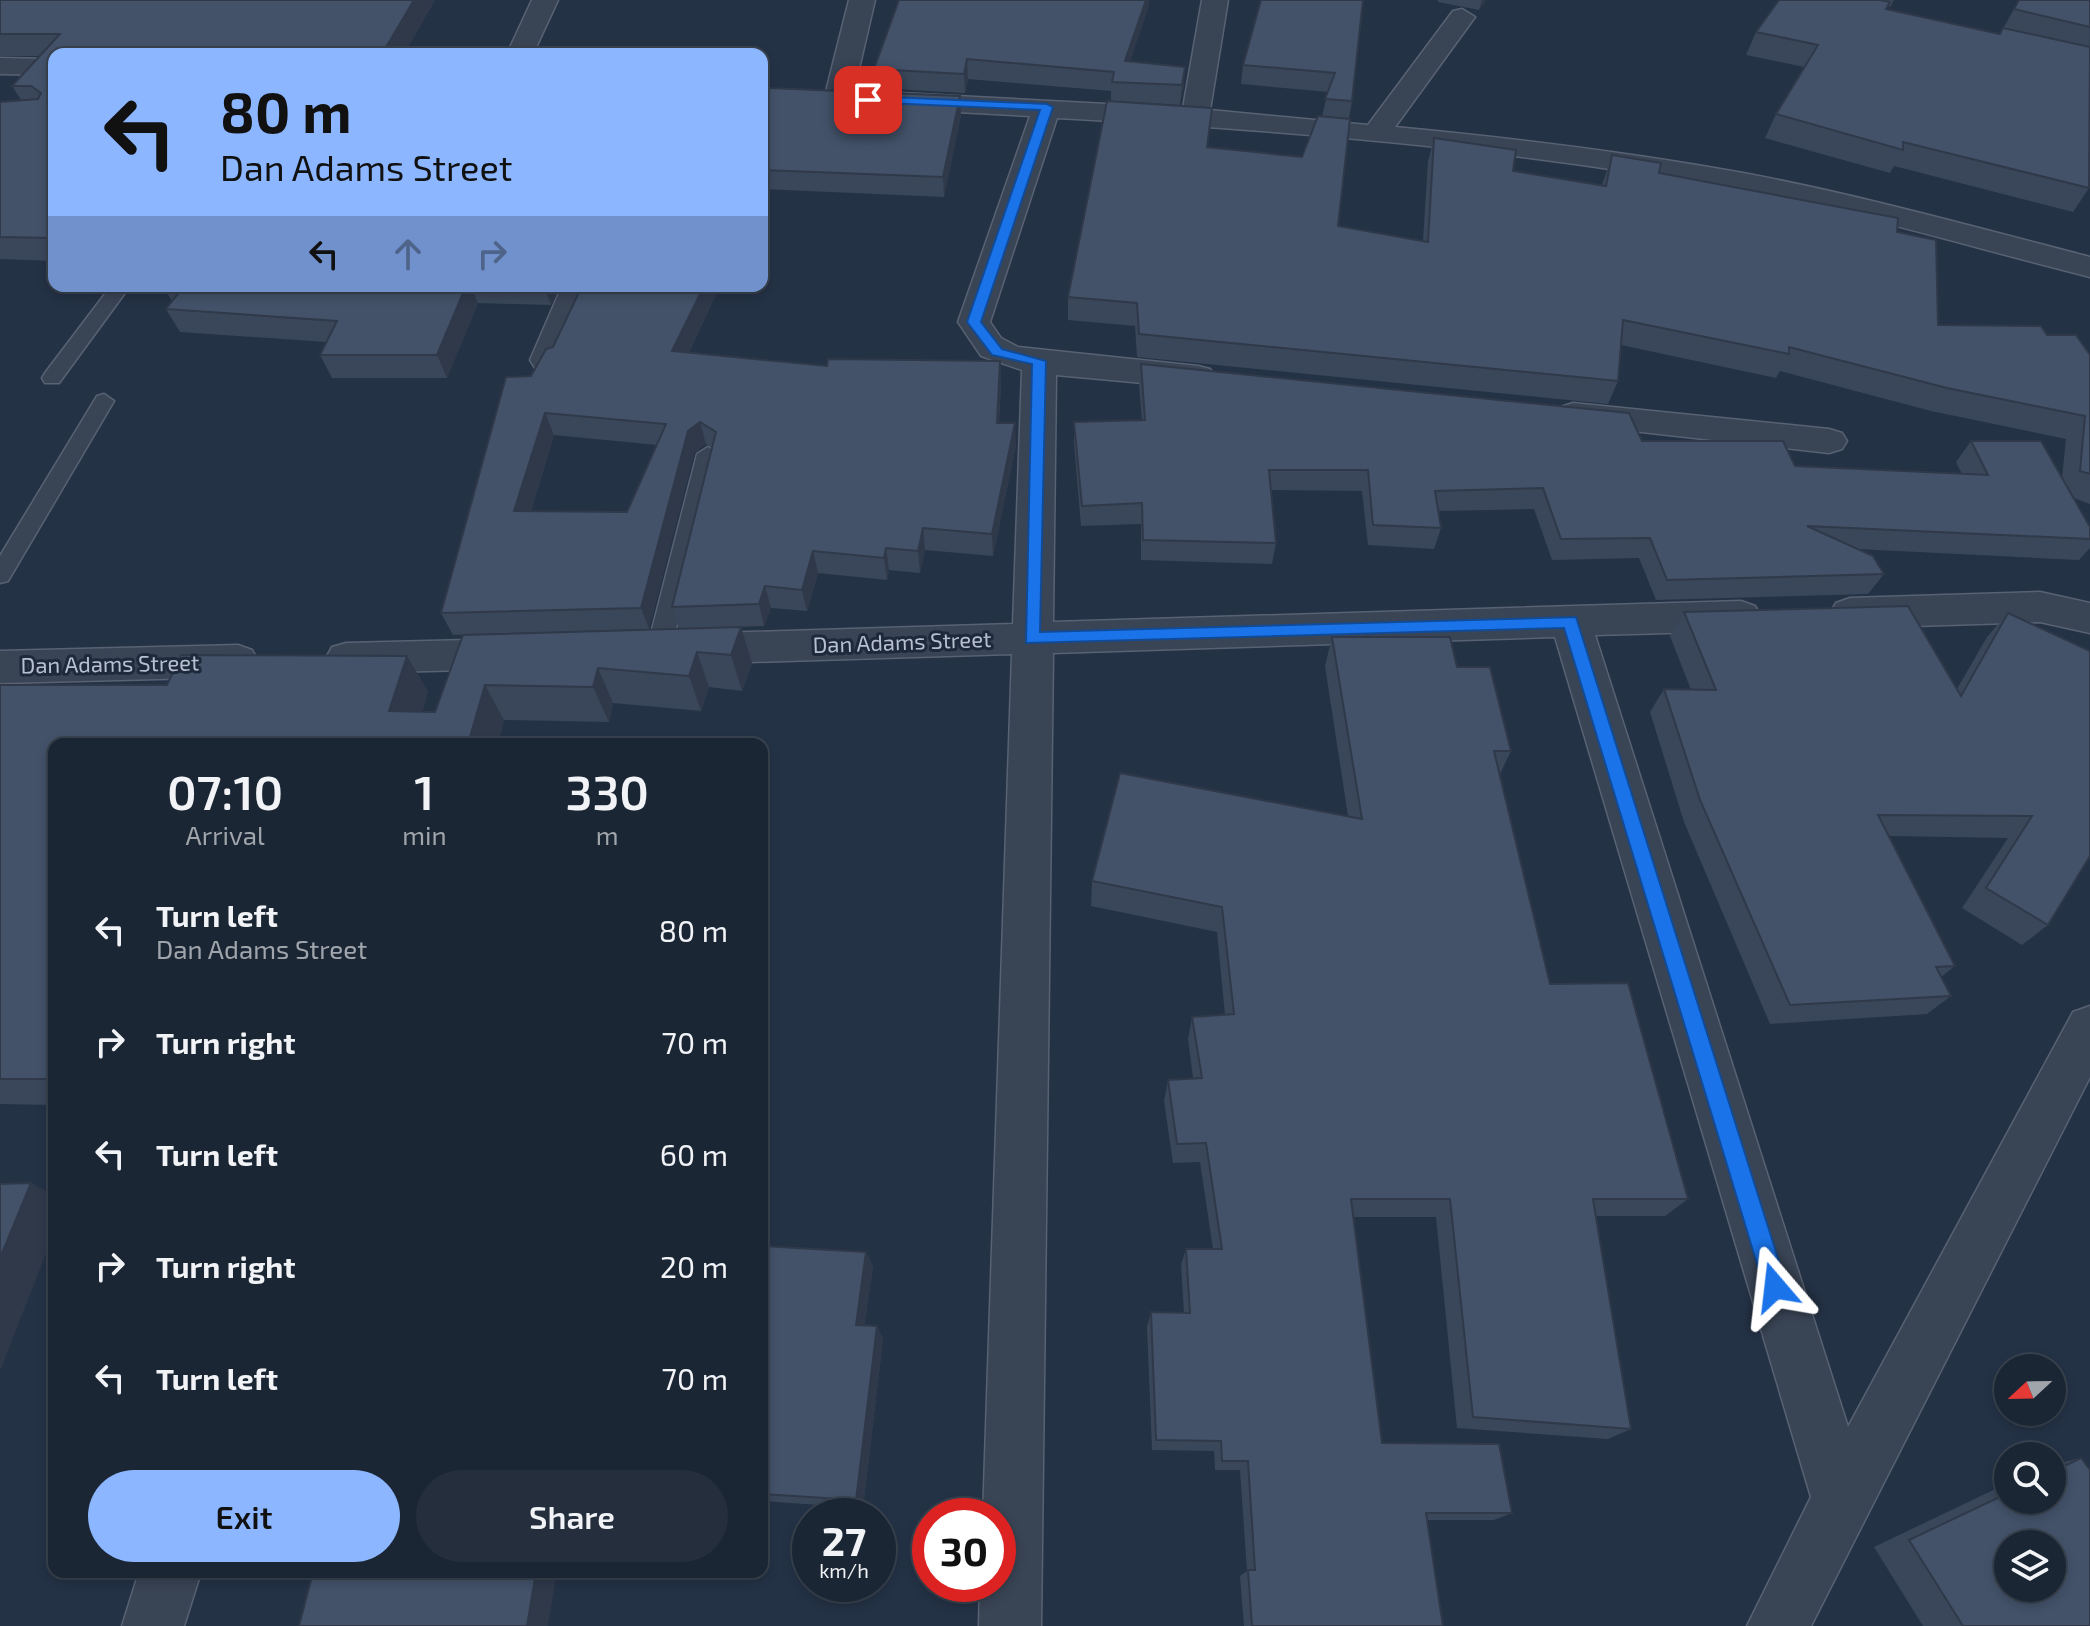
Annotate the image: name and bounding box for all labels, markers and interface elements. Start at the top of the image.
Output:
pin [834,66,902,134]
text: 80 m [220,77,352,144]
icon: arrive [846,78,890,122]
icon: left [88,80,192,184]
text: Dan Adams Street [220,145,512,188]
icon: left [302,232,346,276]
icon: ahead [386,232,430,276]
icon: right [470,232,514,276]
street label: Dan Adams Street [812,625,992,657]
street label: Dan Adams Street [20,648,200,678]
text: 07:10 [167,762,283,820]
text: 1 [414,762,434,820]
text: 330 [565,762,649,820]
text: Arrival [186,819,265,850]
text: min [402,819,447,850]
text: m [596,819,619,850]
text: Turn left [156,897,278,933]
icon: left [88,908,132,952]
text: 80 m [659,912,728,948]
text: Dan Adams Street [156,933,367,964]
icon: right [88,1020,132,1064]
text: Turn right [156,1024,296,1060]
text: 70 m [662,1024,728,1060]
icon: left [88,1132,132,1176]
text: Turn left [156,1136,278,1172]
text: 60 m [660,1136,728,1172]
icon: right [88,1244,132,1288]
position arrow [1733,1245,1817,1329]
text: Turn right [156,1248,296,1284]
text: 20 m [660,1248,728,1284]
north arrow [1994,1354,2066,1426]
map controls [1994,1354,2066,1602]
icon: left [88,1356,132,1400]
text: Turn left [156,1360,278,1396]
text: 70 m [662,1360,728,1396]
button: search [1994,1442,2066,1514]
button: Exit [88,1470,400,1562]
button: Share [416,1470,728,1562]
speed limit sign: 30 [912,1498,1016,1602]
text: 27 [822,1516,866,1564]
button: layers [1994,1530,2066,1602]
text: km/h [819,1558,869,1582]

